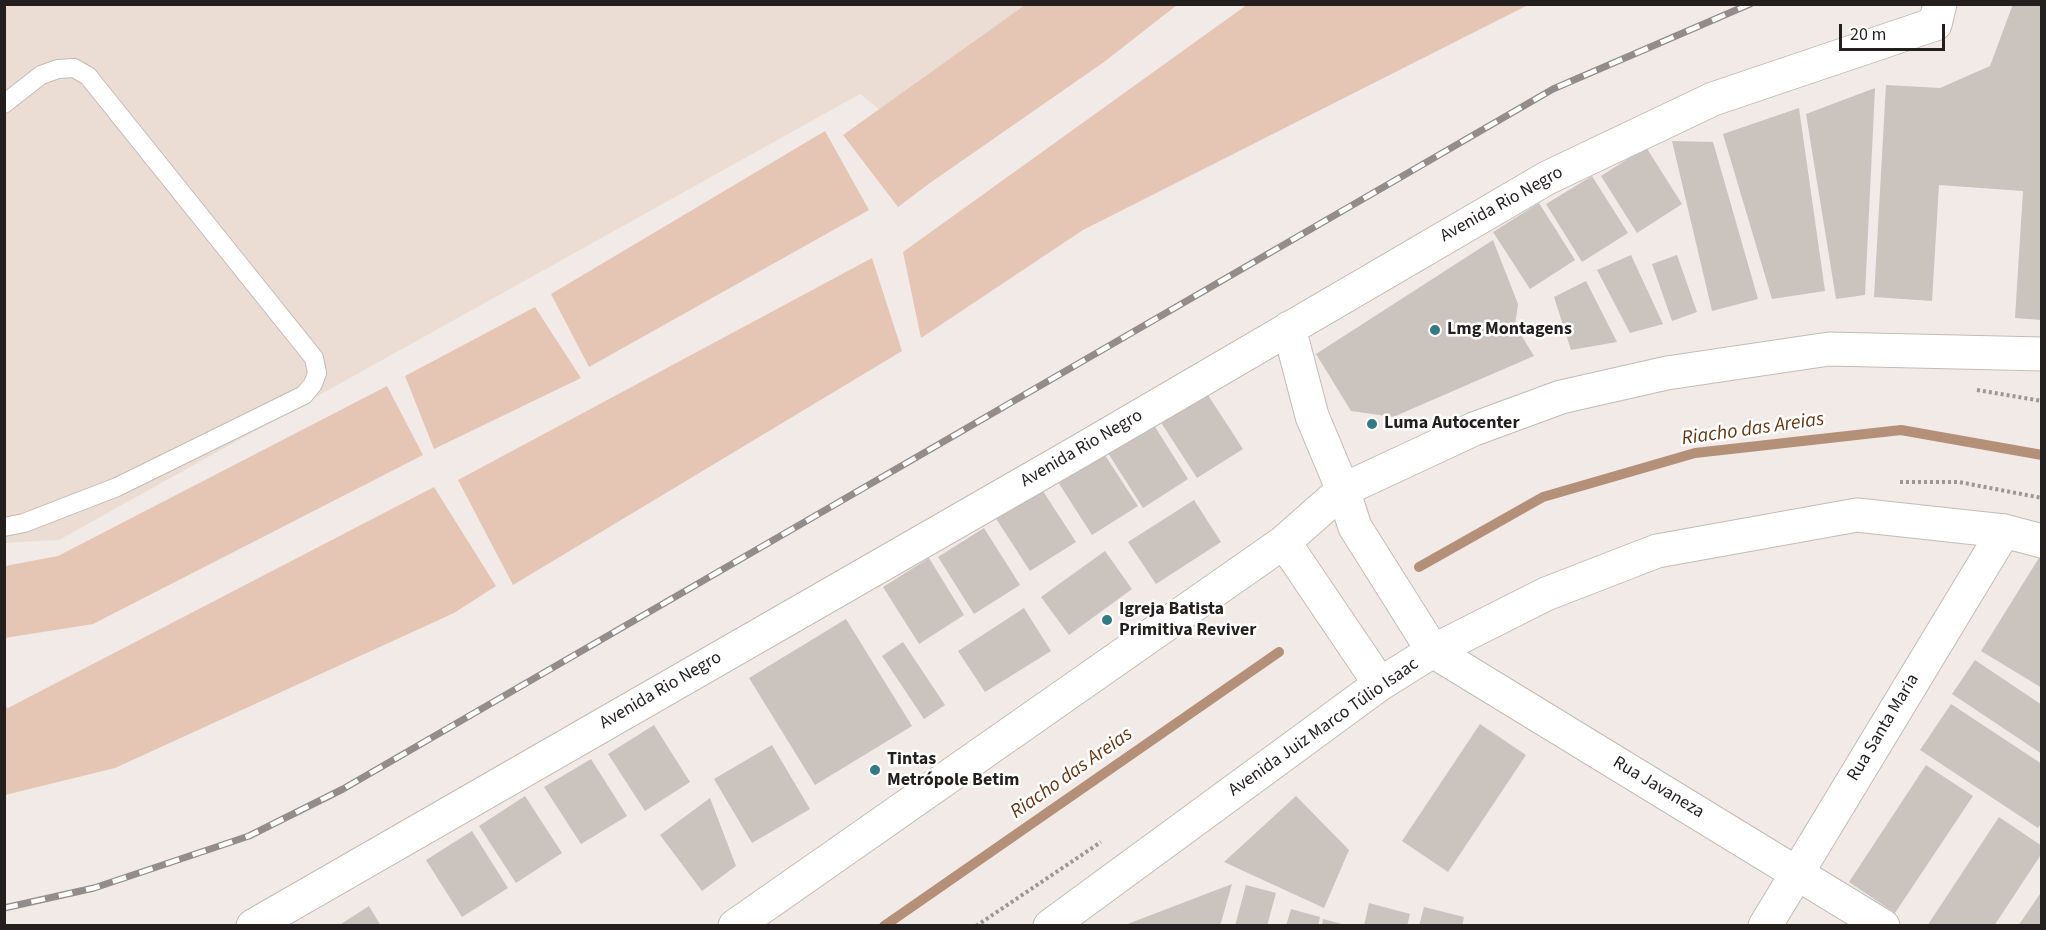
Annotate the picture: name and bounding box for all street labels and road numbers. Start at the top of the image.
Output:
street label: Avenida Rio Negro [1437,162,1567,248]
street label: Avenida Rio Negro [1017,405,1147,493]
street label: Avenida Rio Negro [596,647,726,735]
street label: Avenida Juiz Marco Túlio Isaac [1225,654,1423,802]
street label: Rua Santa Maria [1843,670,1925,786]
street label: Rua Javaneza [1608,752,1708,824]

